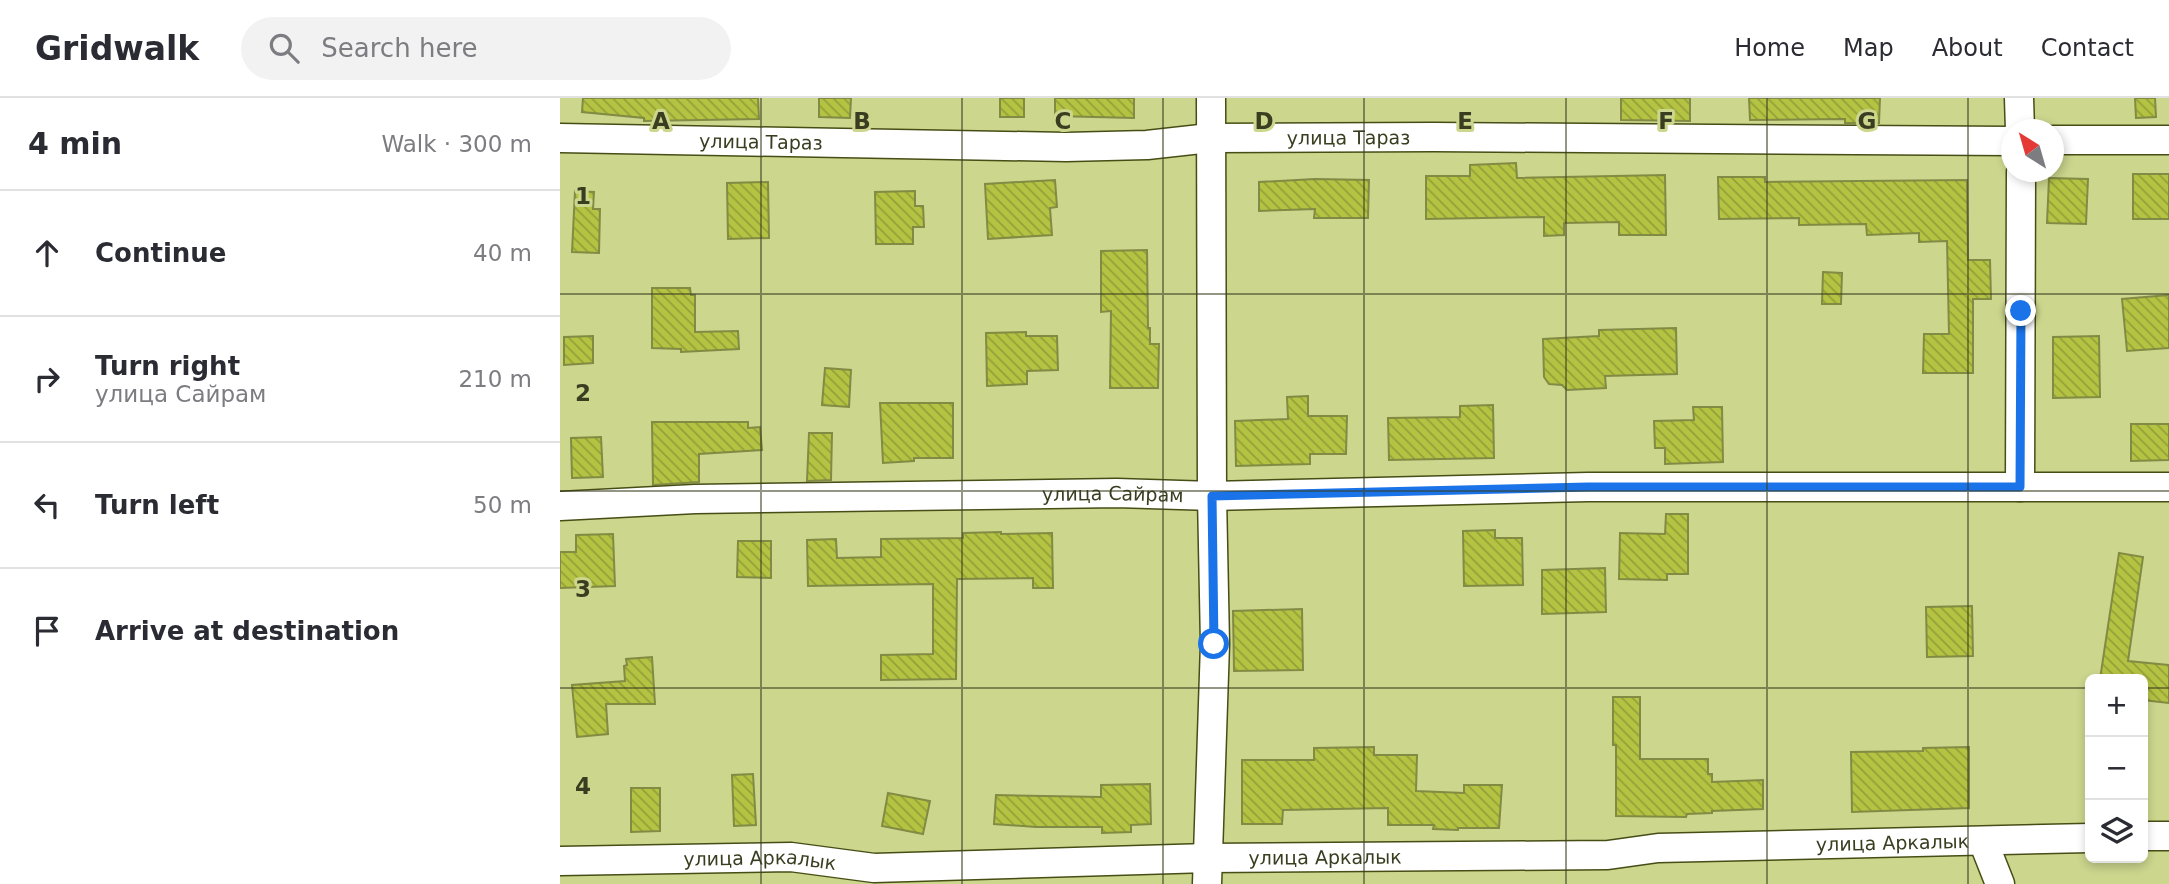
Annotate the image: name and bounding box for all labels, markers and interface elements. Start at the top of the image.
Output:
search box [241,17,731,80]
text: Gridwalk [35,29,199,68]
icon: search [265,29,303,67]
text: Search here [321,33,478,63]
text: Home [1734,34,1805,62]
text: Map [1843,34,1894,62]
text: About [1932,34,2003,62]
text: Contact [2041,34,2134,62]
text: A [652,108,670,134]
text: B [853,108,871,134]
text: C [1055,108,1071,134]
text: D [1254,108,1274,134]
text: E [1457,108,1473,134]
text: F [1658,108,1674,134]
text: G [1858,108,1876,134]
north arrow [2001,119,2064,182]
text: 4 min [28,126,122,161]
street label: улица Тараз [1287,126,1410,149]
street label: улица Тараз [699,129,823,154]
text: Walk · 300 m [381,131,532,157]
text: 1 [575,183,591,209]
icon: ahead [28,234,66,272]
text: Continue [95,238,226,268]
text: 40 m [473,240,532,266]
route end [2005,295,2036,326]
text: Turn right [95,351,240,381]
icon: right [28,360,66,398]
text: 210 m [458,366,532,392]
text: 2 [575,380,591,406]
text: улица Сайрам [95,381,266,407]
street label: улица Сайрам [1042,482,1184,506]
icon: left [28,486,66,524]
text: Turn left [95,490,219,520]
text: 50 m [473,492,532,518]
text: 3 [575,576,591,602]
icon: arrive [28,612,66,650]
text: Arrive at destination [95,616,399,646]
route start [1198,628,1229,659]
map controls [2085,674,2148,863]
button: + [2085,674,2148,737]
button: − [2085,737,2148,800]
text: 4 [575,773,591,799]
button: layers [2085,800,2148,863]
street label: улица Аркалык [1816,830,1969,855]
street label: улица Аркалык [683,845,838,874]
street label: улица Аркалык [1248,846,1402,869]

